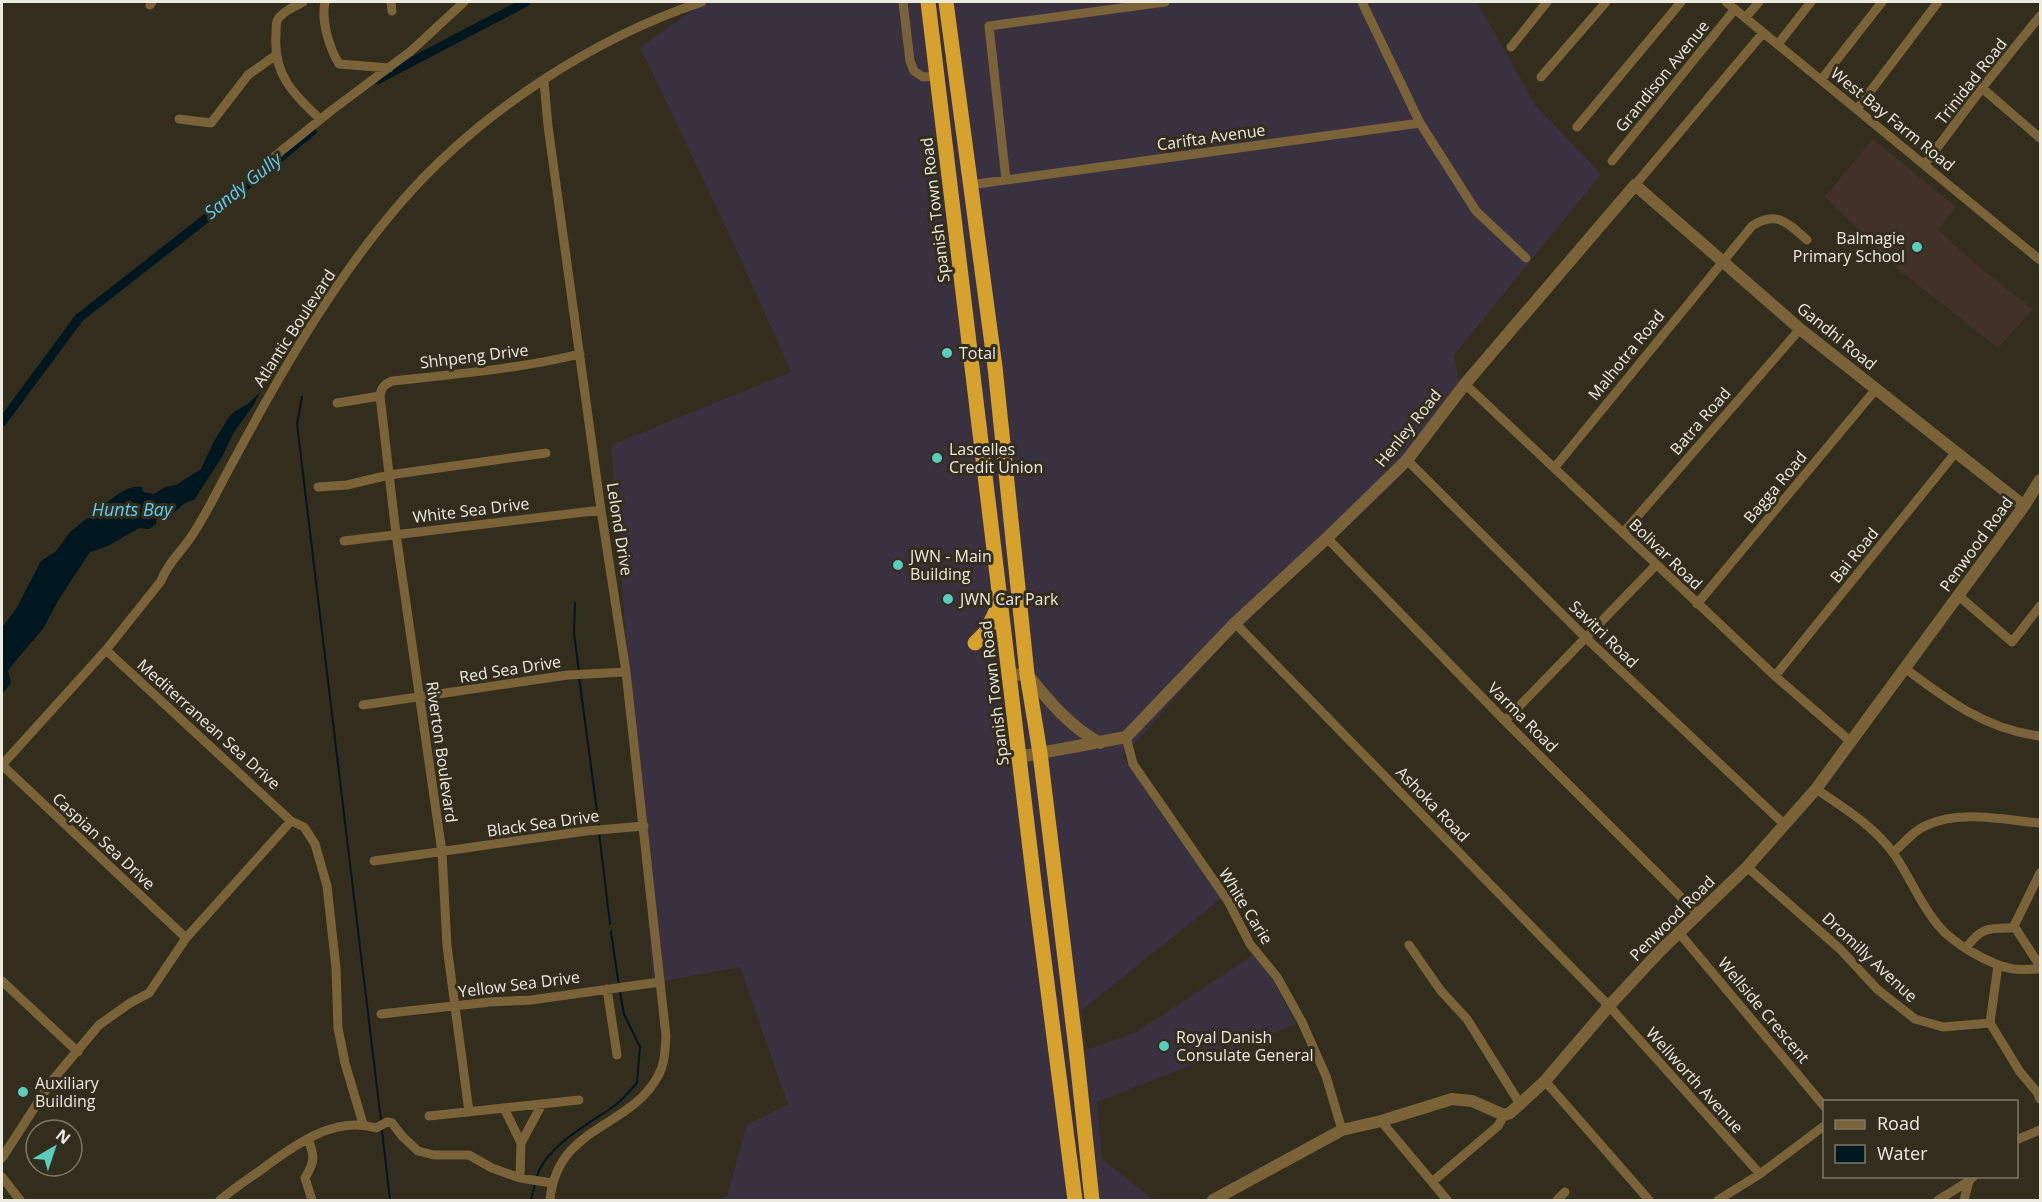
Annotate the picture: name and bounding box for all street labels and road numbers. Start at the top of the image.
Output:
street label: Grandison Avenue [1610,16,1714,136]
street label: Trinidad Road [1930,33,2012,129]
street label: West Bay Farm Road [1826,62,1960,176]
street label: Carifta Avenue [1155,118,1267,156]
street label: Spanish Town Road [915,136,955,284]
street label: Atlantic Boulevard [248,265,340,391]
street label: Gandhi Road [1793,297,1881,375]
street label: Malhotra Road [1583,305,1669,405]
street label: Shhpeng Drive [419,338,529,374]
street label: Batra Road [1665,383,1735,459]
street label: Henley Road [1370,385,1446,471]
street label: Bagga Road [1738,446,1812,528]
street label: Lelond Drive [602,481,638,577]
street label: White Sea Drive [411,492,531,528]
street label: Penwood Road [1934,492,2018,596]
street label: Bolivar Road [1625,514,1707,594]
street label: Bai Road [1825,523,1883,587]
street label: Savitri Road [1565,595,1643,673]
street label: Spanish Town Road [974,619,1014,767]
street label: Red Sea Drive [458,650,562,688]
street label: Mediterranean Sea Drive [133,654,285,794]
street label: Varma Road [1483,677,1563,757]
street label: Riverton Boulevard [421,680,463,824]
street label: Ashoka Road [1391,762,1475,846]
street label: Caspian Sea Drive [48,788,160,894]
street label: Black Sea Drive [485,804,601,842]
street label: White Carie [1214,864,1278,948]
street label: Penwood Road [1625,871,1719,965]
street label: Dromilly Avenue [1818,907,1922,1007]
street label: Wellside Crescent [1713,952,1815,1068]
street label: Yellow Sea Drive [457,966,581,1002]
street label: Wellworth Avenue [1641,1022,1749,1138]

